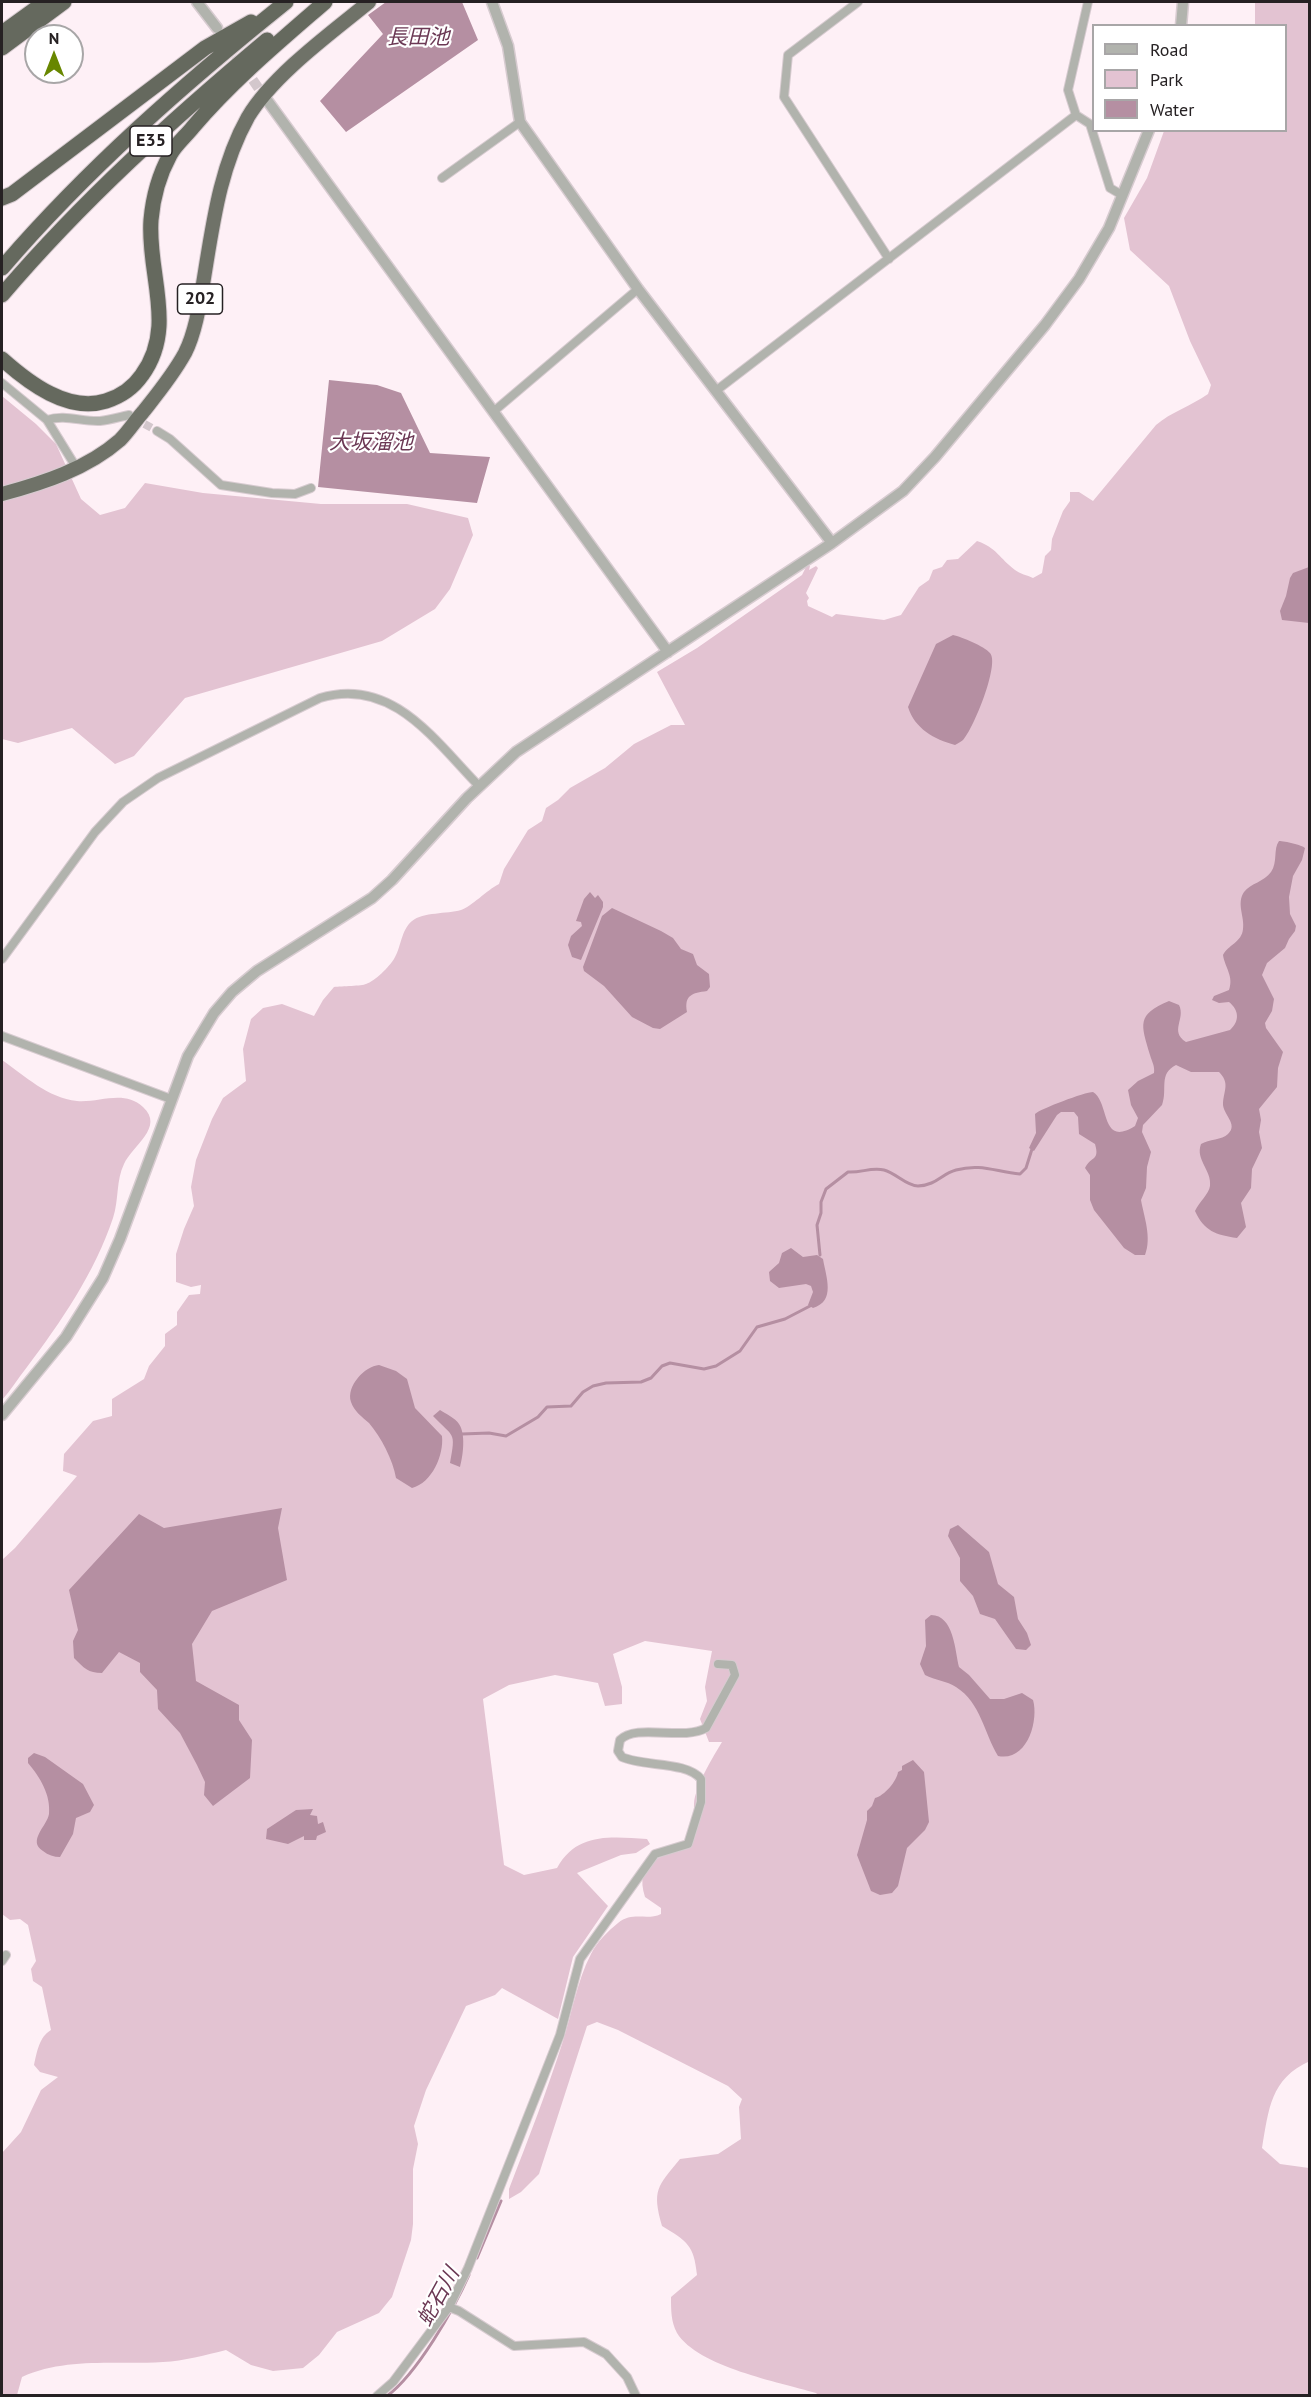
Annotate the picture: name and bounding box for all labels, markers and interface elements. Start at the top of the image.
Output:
north arrow [24,24,84,84]
legend [1092,24,1287,132]
water label: 長田池 [387,25,449,51]
text: N [49,28,59,48]
text: Road [1150,38,1188,61]
text: Park [1150,68,1183,91]
text: Water [1150,98,1194,121]
road number: E35 [130,126,172,156]
road number: 202 [178,284,222,314]
water label: 大坂溜池 [329,430,413,456]
water label: 蛇石川 [413,2263,465,2331]

